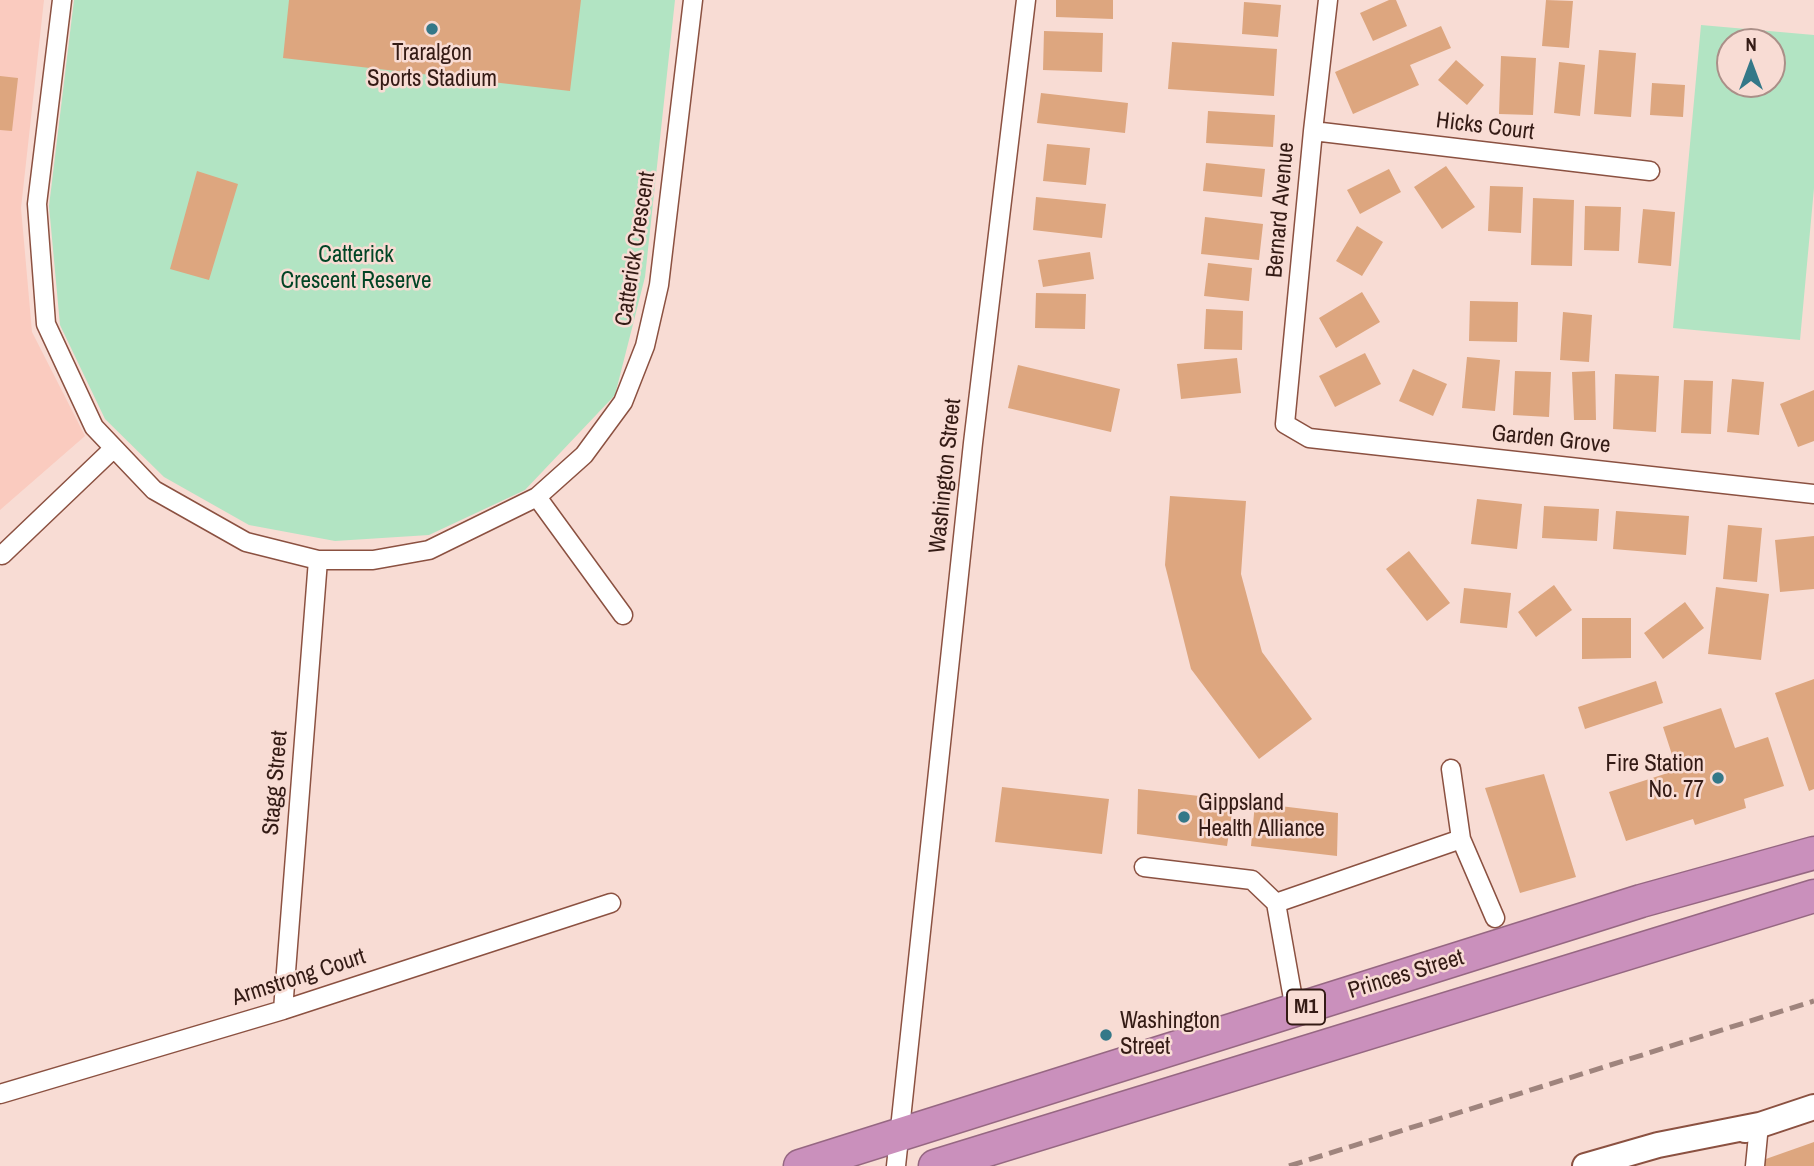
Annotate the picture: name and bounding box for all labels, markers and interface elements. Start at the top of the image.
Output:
marker: Traralgon Sports Stadium [424,21,440,37]
north arrow [1716,28,1786,98]
text: N [1745,31,1757,57]
place label: Traralgon Sports Stadium [367,40,497,94]
street label: Hicks Court [1434,107,1536,147]
street label: Bernard Avenue [1261,141,1301,279]
street label: Catterick Crescent [610,170,662,328]
park label: Catterick Crescent Reserve [281,242,431,296]
street label: Washington Street [924,397,968,555]
street label: Garden Grove [1490,420,1612,460]
street label: Stagg Street [258,730,294,836]
place label: Fire Station No. 77 [1605,751,1704,805]
marker: Fire Station No. 77 [1710,770,1726,786]
place label: Gippsland Health Alliance [1198,790,1325,844]
marker: Gippsland Health Alliance [1176,809,1192,825]
street label: Armstrong Court [229,943,369,1013]
street label: Princes Street [1345,944,1467,1006]
road number: M1 [1287,990,1325,1024]
place label: Washington Street [1120,1008,1220,1062]
marker: Washington Street [1098,1027,1114,1043]

